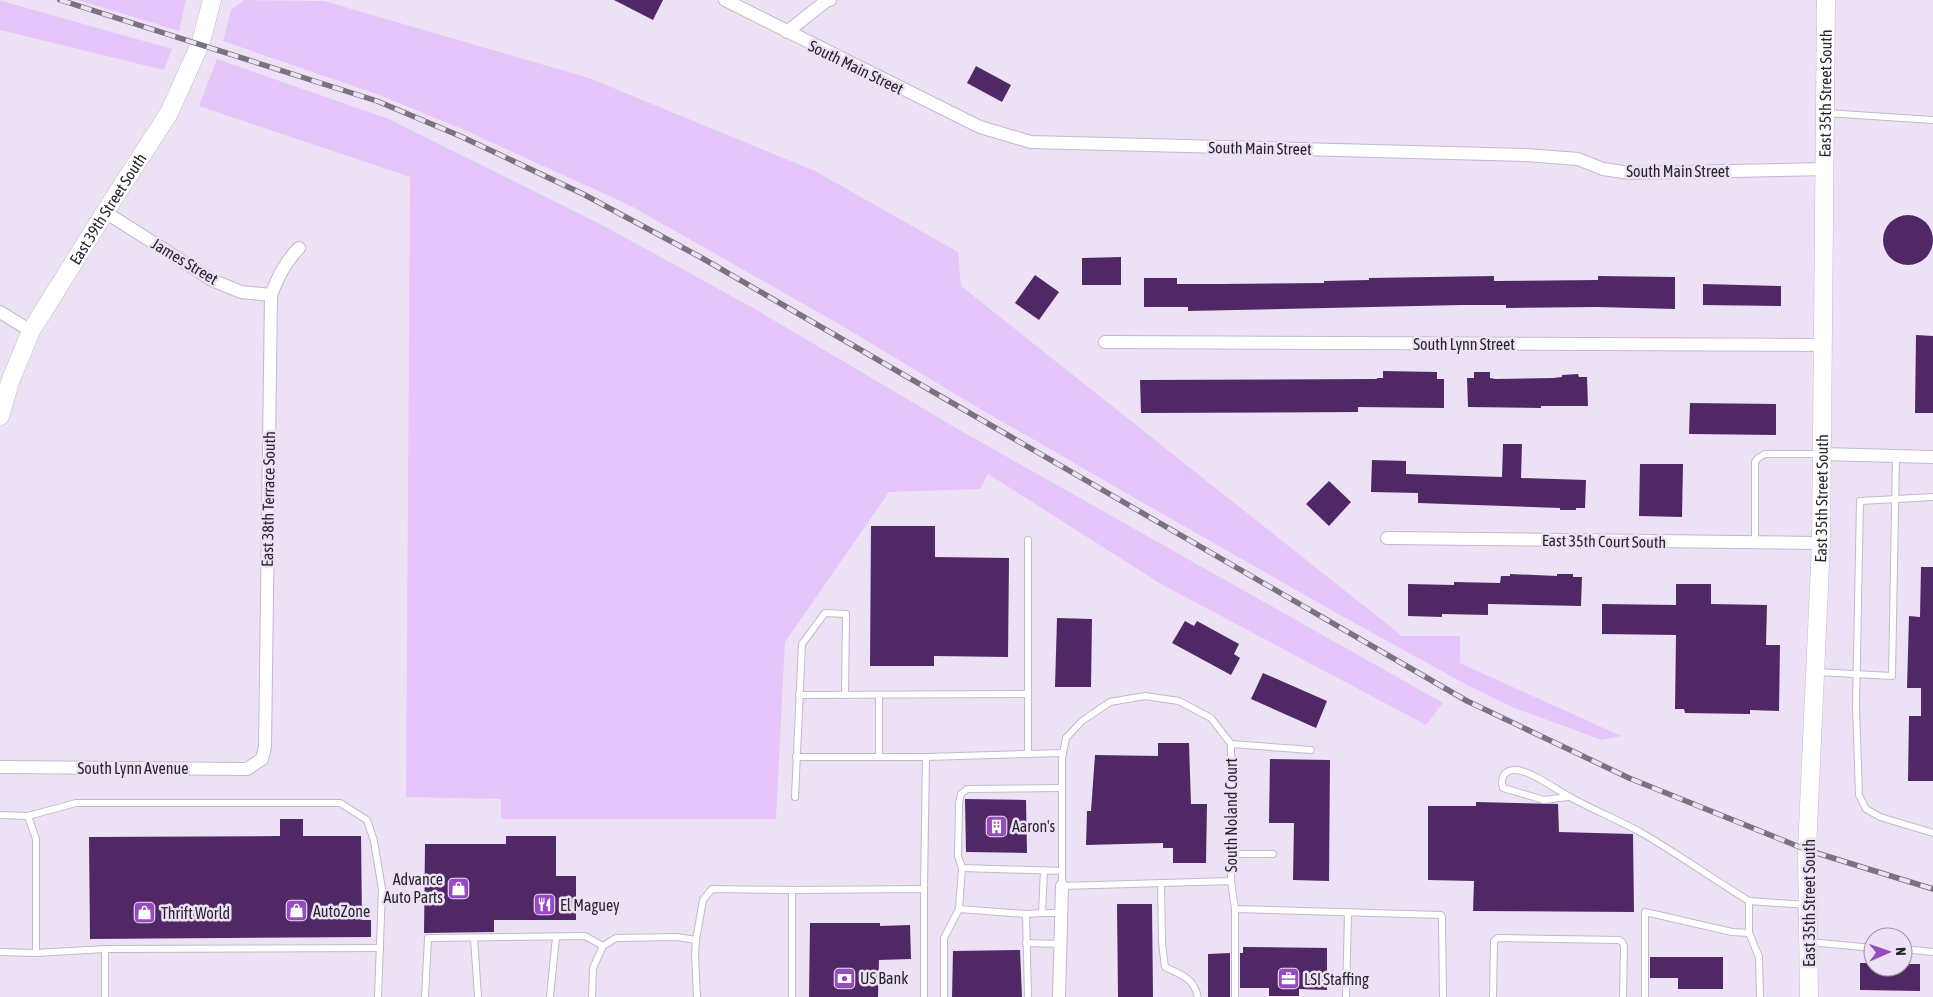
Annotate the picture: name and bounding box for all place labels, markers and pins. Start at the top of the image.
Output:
building icon: Aaron's [984,814,1008,838]
place label: Aaron's [1012,817,1056,835]
place label: Advance Auto Parts [383,870,443,906]
shop icon: Advance Auto Parts [447,876,471,900]
restaurant icon: El Maguey [532,893,556,917]
place label: El Maguey [560,896,620,915]
shop icon: AutoZone [285,899,309,923]
shop icon: Thrift World [133,901,157,925]
place label: AutoZone [313,902,370,920]
place label: Thrift World [161,904,230,922]
bank icon: US Bank [832,966,856,990]
office icon: LSI Staffing [1276,967,1300,991]
place label: US Bank [860,969,908,987]
place label: LSI Staffing [1304,970,1369,989]

